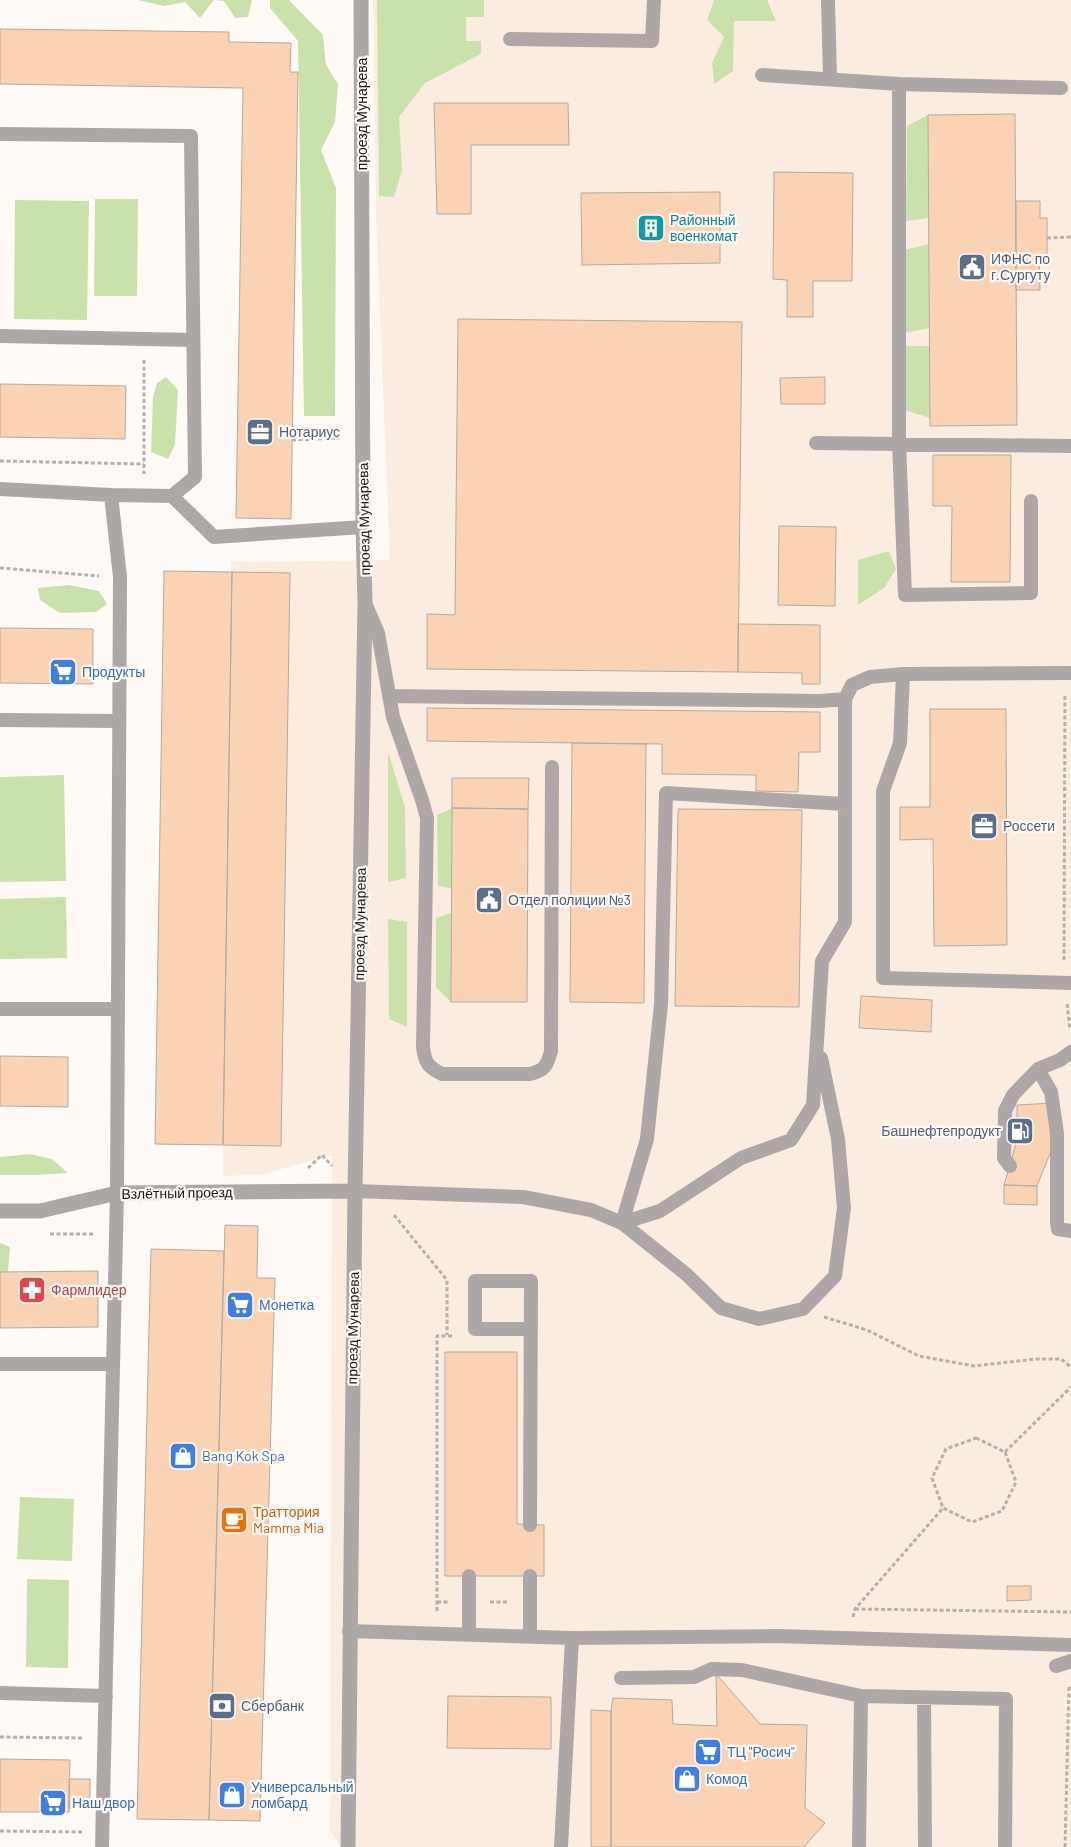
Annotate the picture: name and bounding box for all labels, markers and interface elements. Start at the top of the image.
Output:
street label: проезд Мунарева [353,57,370,170]
place label: Районный военкомат [670,211,739,244]
building icon: Районный военкомат [636,213,666,243]
place label: ИФНС по г.Сургуту [991,250,1050,283]
public building icon: ИФНС по г.Сургуту [957,252,987,282]
office icon: Нотариус [245,417,275,447]
place label: Нотариус [279,423,340,440]
street label: проезд Мунарева [354,462,373,576]
supermarket icon: Продукты [48,657,78,687]
place label: Продукты [82,663,145,680]
office icon: Россети [969,811,999,841]
place label: Россети [1003,817,1055,834]
street label: проезд Мунарева [350,867,369,980]
public building icon: Отдел полиции №3 [474,885,504,915]
place label: Отдел полиции №3 [508,891,631,908]
fuel station icon: Башнефтепродукт [1005,1116,1035,1146]
place label: Башнефтепродукт [881,1122,1002,1139]
street label: Взлётный проезд [121,1183,233,1202]
street label: проезд Мунарева [343,1271,362,1384]
pharmacy icon: Фармлидер [17,1275,47,1305]
place label: Фармлидер [51,1281,127,1298]
supermarket icon: Монетка [225,1290,255,1320]
place label: Монетка [259,1296,315,1313]
shop icon: Bang Kok Spa [168,1441,198,1471]
place label: Bang Kok Spa [202,1447,285,1464]
place label: Траттория Mamma Mia [253,1503,324,1536]
cafe icon: Траттория Mamma Mia [219,1505,249,1535]
bank icon: Сбербанк [207,1691,237,1721]
place label: Сбербанк [241,1697,305,1714]
supermarket icon: ТЦ "Росич" [693,1737,723,1767]
place label: ТЦ "Росич" [727,1743,795,1760]
shop icon: Комод [672,1764,702,1794]
place label: Комод [706,1770,747,1787]
place label: Универсальный ломбард [251,1778,354,1811]
shop icon: Универсальный ломбард [217,1780,247,1810]
supermarket icon: Наш двор [38,1788,68,1818]
place label: Наш двор [72,1794,135,1811]

